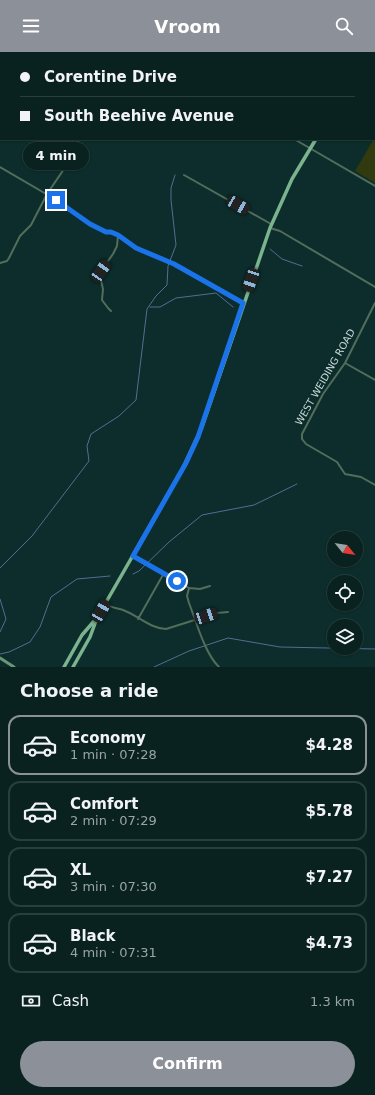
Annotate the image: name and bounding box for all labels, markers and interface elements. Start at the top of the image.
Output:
icon: menu [20,15,42,37]
icon: search [333,15,355,37]
text: Vroom [154,16,221,37]
text: Corentine Drive [44,68,177,86]
text: South Beehive Avenue [44,107,234,125]
callout: 4 min [23,142,89,170]
text: 4 min [36,148,76,163]
route end [47,191,65,209]
car [225,194,251,216]
car [89,258,113,284]
car [241,267,261,293]
street label: WEST WEIDING ROAD [293,327,357,427]
north arrow [327,531,363,567]
map controls [327,531,363,655]
route start [168,572,186,590]
button: locate [327,575,363,611]
car [90,598,112,624]
car [193,606,219,626]
button: layers [327,619,363,655]
text: Choose a ride [20,680,159,701]
icon: car [22,727,58,763]
text: Economy [70,729,146,747]
text: $4.28 [306,736,353,754]
text: 1 min · 07:28 [70,747,157,762]
icon: car [22,793,58,829]
text: Comfort [70,795,138,813]
text: $5.78 [306,802,353,820]
text: 2 min · 07:29 [70,813,157,828]
icon: car [22,859,58,895]
text: XL [70,861,91,879]
text: $7.27 [306,868,353,886]
text: 3 min · 07:30 [70,879,157,894]
icon: car [22,925,58,961]
text: Black [70,927,116,945]
text: $4.73 [306,934,353,952]
text: 4 min · 07:31 [70,945,157,960]
icon: cash [20,990,42,1012]
text: Cash [52,992,89,1010]
text: 1.3 km [310,994,355,1009]
button: Confirm [20,1041,355,1087]

